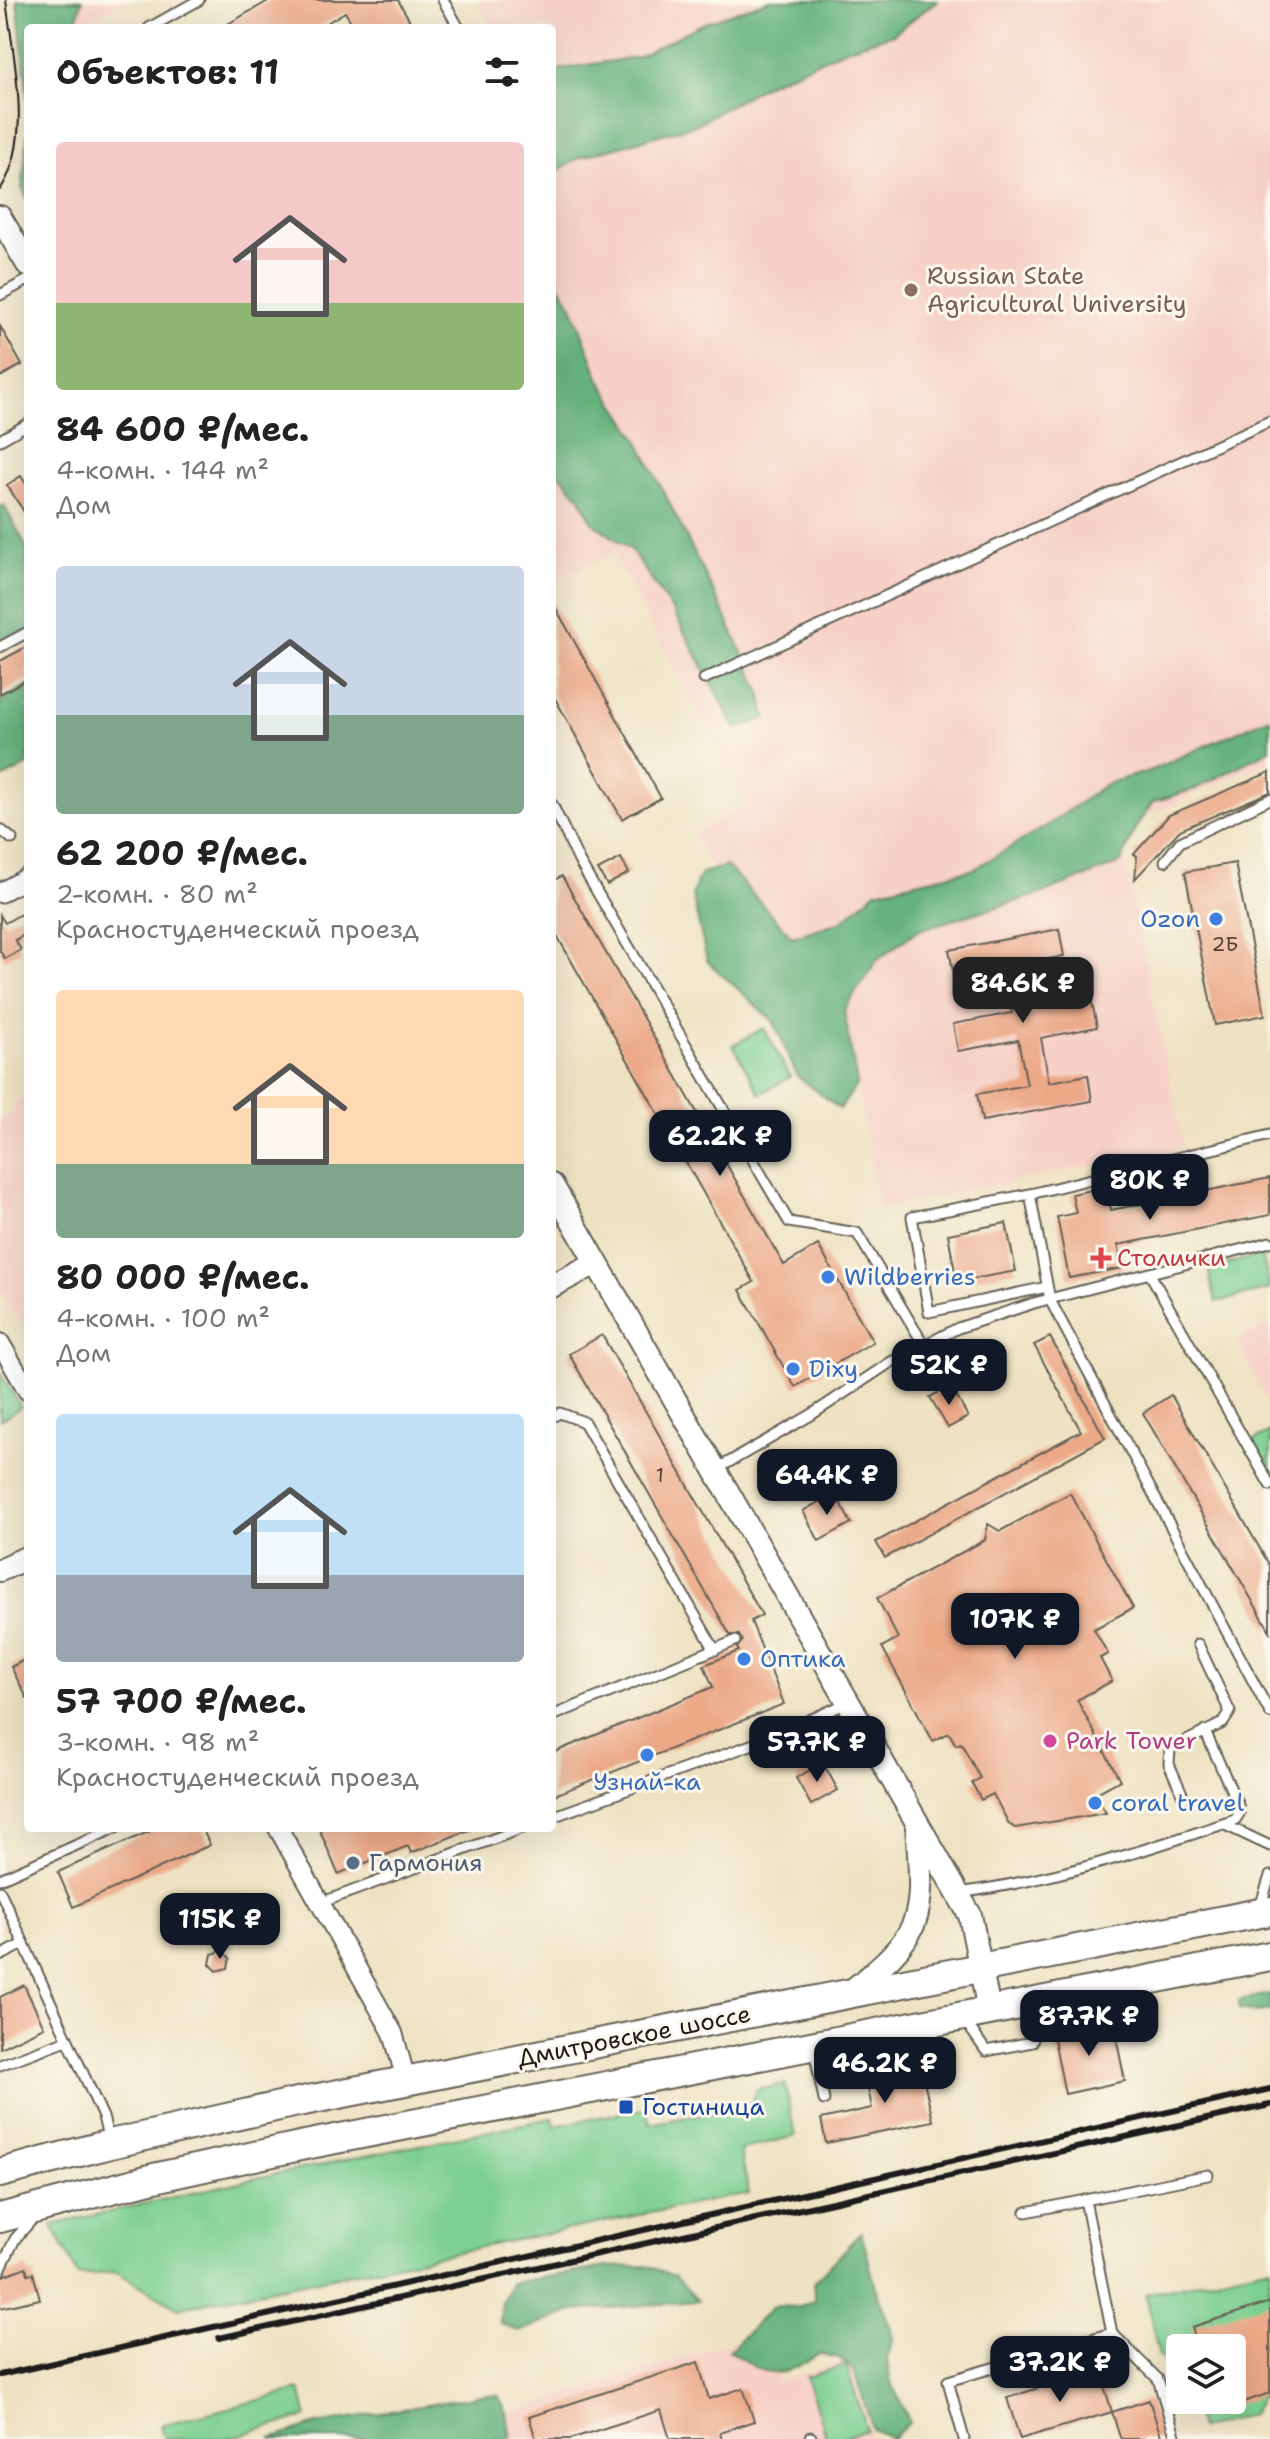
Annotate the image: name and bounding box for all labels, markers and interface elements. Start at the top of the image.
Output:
text: Объектов: 11 [56,49,279,95]
icon: filters [480,50,524,94]
icon: home [218,194,362,338]
place label: Russian State Agricultural University [927,260,1187,320]
marker: Russian State Agricultural University [902,281,920,299]
text: 84 600 ₽/мес. [56,406,309,452]
text: 4-комн. · 144 m² [56,452,269,487]
text: Дом [56,487,111,522]
icon: home [218,618,362,762]
text: 62 200 ₽/мес. [56,830,308,876]
text: 2-комн. · 80 m² [56,876,258,911]
place label: Ozon [1140,903,1200,935]
marker: Ozon [1207,910,1225,928]
text: Красностуденческий проезд [56,911,419,946]
house number: 2Б [1211,931,1239,957]
pin: 84.6K ₽ [949,957,1097,1025]
text: 84.6K ₽ [971,965,1075,1000]
icon: home [218,1042,362,1186]
pin: 62.2K ₽ [646,1110,794,1178]
text: 62.2K ₽ [667,1118,773,1153]
pin: 80K ₽ [1094,1154,1206,1222]
text: 80K ₽ [1109,1162,1191,1197]
place label: Столички [1117,1242,1226,1274]
marker: Столички [1092,1249,1110,1267]
text: 80 000 ₽/мес. [56,1254,310,1300]
place label: Wildberries [844,1261,976,1293]
marker: Wildberries [819,1268,837,1286]
text: 4-комн. · 100 m² [56,1300,270,1335]
text: Дом [56,1335,111,1370]
pin: 52K ₽ [893,1339,1005,1407]
text: 52K ₽ [910,1347,988,1382]
place label: Dixy [809,1353,858,1385]
marker: Dixy [784,1360,802,1378]
pin: 64.4K ₽ [753,1449,901,1517]
text: 64.4K ₽ [775,1457,879,1492]
house number: 1 [656,1462,664,1488]
icon: home [218,1466,362,1610]
pin: 107K ₽ [950,1593,1080,1661]
text: 107K ₽ [969,1601,1061,1636]
place label: Оптика [760,1643,845,1675]
marker: Оптика [735,1650,753,1668]
text: 57 700 ₽/мес. [56,1678,307,1724]
pin: 57.7K ₽ [743,1716,891,1784]
text: 3-комн. · 98 m² [56,1724,259,1759]
text: 57.7K ₽ [767,1724,867,1759]
place label: Park Tower [1066,1725,1197,1757]
marker: Park Tower [1041,1732,1059,1750]
marker: Узнай-ка [638,1746,656,1764]
text: Красностуденческий проезд [56,1759,419,1794]
place label: Узнай-ка [593,1766,701,1798]
place label: coral travel [1111,1787,1245,1819]
marker: coral travel [1086,1794,1104,1812]
place label: Гармония [369,1847,483,1879]
marker: Гармония [344,1854,362,1872]
pin: 115K ₽ [155,1893,285,1961]
text: 115K ₽ [178,1901,262,1936]
pin: 87.7K ₽ [1015,1990,1163,2058]
street label: Дмитровское шоссе [515,1998,753,2074]
text: 87.7K ₽ [1038,1998,1140,2033]
pin: 46.2K ₽ [811,2037,959,2105]
text: 46.2K ₽ [832,2045,938,2080]
place label: Гостиница [642,2091,764,2123]
marker: Гостиница [617,2098,635,2116]
map controls [1166,2334,1246,2414]
button: layers [1166,2334,1246,2414]
pin: 37.2K ₽ [986,2336,1134,2404]
text: 37.2K ₽ [1008,2344,1112,2379]

